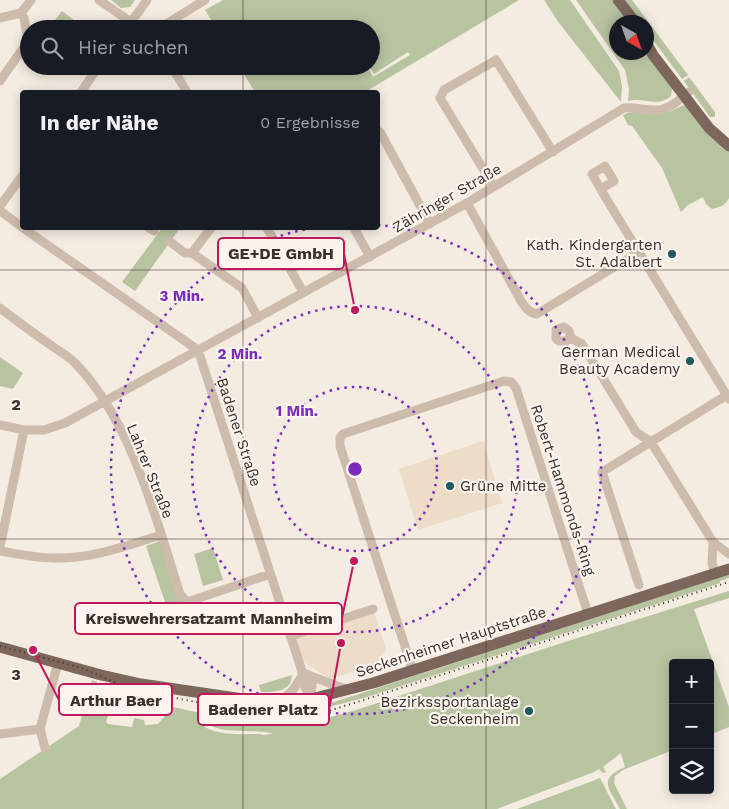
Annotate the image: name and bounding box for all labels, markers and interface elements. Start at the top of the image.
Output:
north arrow [609,15,654,60]
search box [20,20,380,75]
icon: search [38,34,66,62]
text: Hier suchen [78,36,189,59]
text: In der Nähe [40,110,159,135]
text: 0 Ergebnisse [260,113,360,132]
street label: Zähringer Straße [390,160,504,236]
place label: Kath. Kindergarten St. Adalbert [526,236,663,271]
callout: GE+DE GmbH [218,238,344,269]
text: GE+DE GmbH [228,244,334,263]
marker: Kath. Kindergarten St. Adalbert [666,248,678,260]
text: 3 Min. [160,287,204,305]
place label: German Medical Beauty Academy [559,343,680,378]
text: 2 Min. [218,345,262,363]
marker: German Medical Beauty Academy [684,355,696,367]
street label: Badener Straße [213,375,265,489]
text: 2 [11,395,21,414]
text: 1 Min. [276,402,318,420]
street label: Robert-Hammonds-Ring [527,402,599,578]
street label: Lahrer Straße [123,421,177,521]
centre of rings [346,460,364,478]
place label: Grüne Mitte [460,477,546,495]
marker: Grüne Mitte [444,480,456,492]
callout: Kreiswehrersatzamt Mannheim [75,603,342,634]
street label: Seckenheimer Hauptstraße [353,603,549,681]
text: Kreiswehrersatzamt Mannheim [85,609,333,628]
map controls [669,659,714,794]
button: + [669,659,714,704]
text: 3 [11,665,21,684]
callout: Arthur Baer [59,684,172,715]
text: Arthur Baer [70,691,162,710]
place label: Bezirkssportanlage Seckenheim [380,693,519,728]
callout: Badener Platz [198,694,329,725]
text: Badener Platz [208,700,318,719]
button: − [669,704,714,749]
marker: Bezirkssportanlage Seckenheim [523,705,535,717]
button: layers [669,749,714,794]

